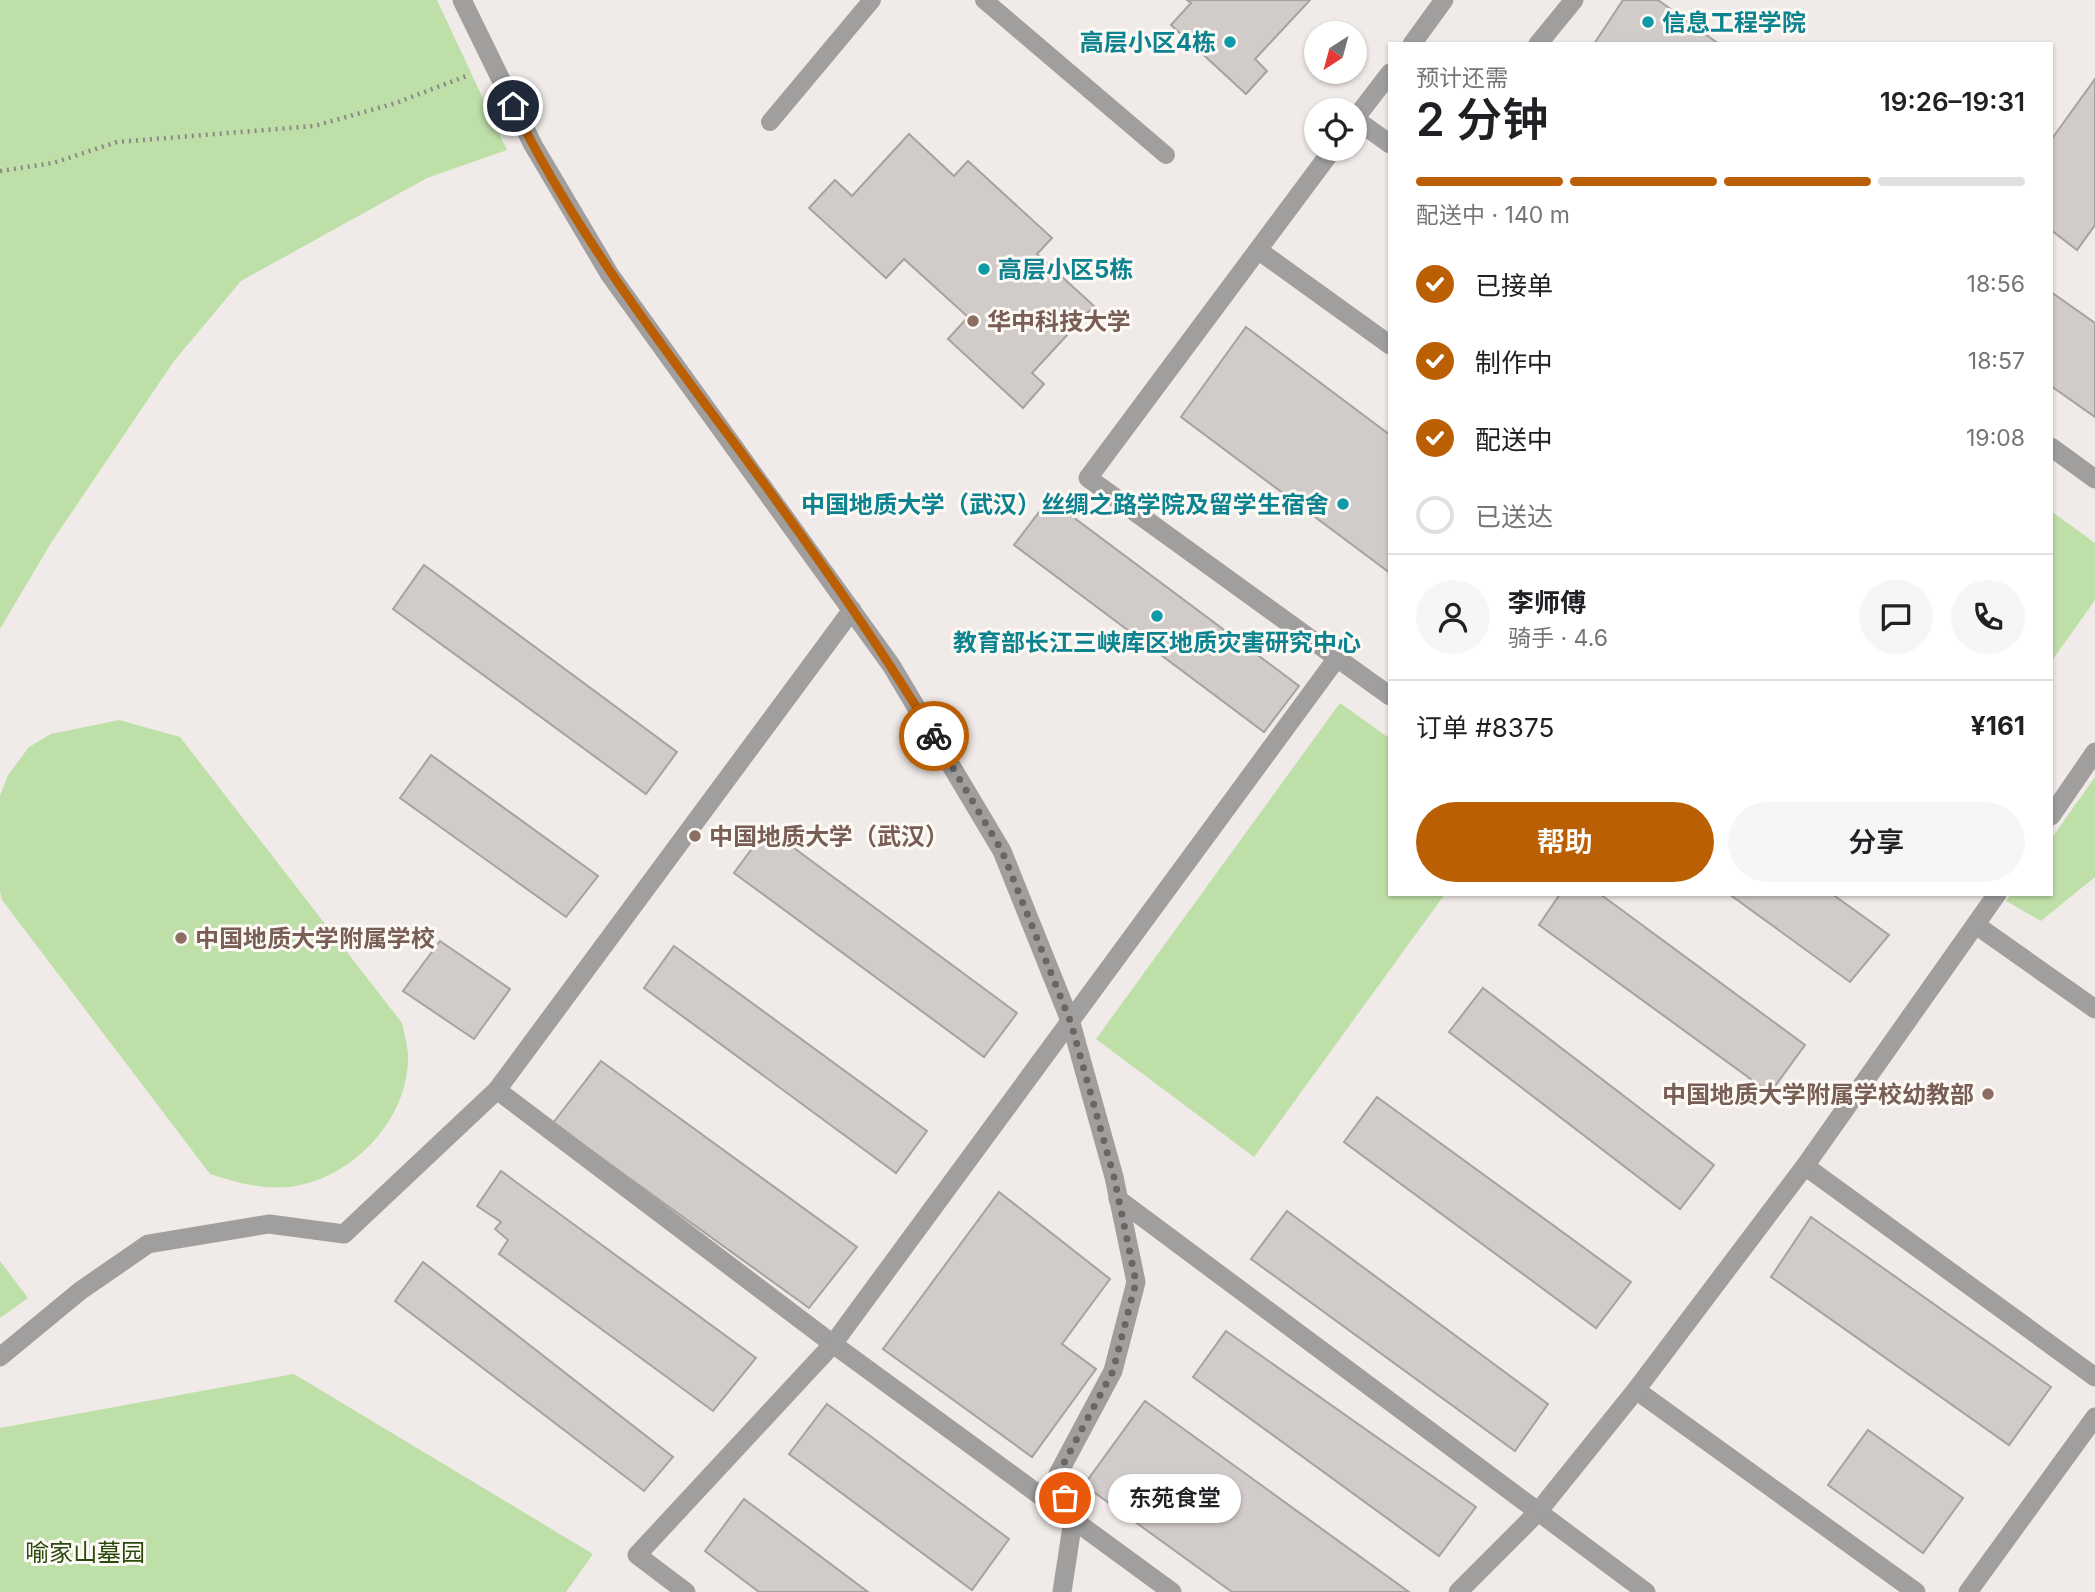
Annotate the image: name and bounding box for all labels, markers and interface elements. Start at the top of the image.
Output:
place label: 信息工程学院 [1662,8,1806,37]
marker: 信息工程学院 [1640,14,1656,30]
north arrow [1304,21,1367,84]
map controls [1304,21,1367,161]
place label: 高层小区4栋 [1080,28,1216,57]
marker: 高层小区4栋 [1222,34,1238,50]
text: 预计还需 [1416,64,1508,92]
pin [483,76,543,136]
text: 19:26–19:31 [1880,86,2025,117]
icon: home [494,87,532,125]
text: 2 分钟 [1416,91,1548,147]
button: locate [1304,98,1367,161]
text: 配送中 · 140 m [1416,201,1570,229]
place label: 高层小区5栋 [998,255,1133,284]
marker: 高层小区5栋 [976,261,992,277]
icon: check [1416,265,1454,303]
text: 已接单 [1475,270,1553,301]
text: 18:56 [1967,270,2025,298]
place label: 华中科技大学 [987,307,1131,336]
marker: 华中科技大学 [965,313,981,329]
icon: check [1416,342,1454,380]
text: 制作中 [1475,347,1553,378]
text: 18:57 [1968,347,2025,375]
icon: check [1416,419,1454,457]
text: 配送中 [1475,424,1553,455]
text: 19:08 [1966,424,2025,452]
place label: 中国地质大学（武汉）丝绸之路学院及留学生宿舍 [801,490,1329,519]
marker: 中国地质大学（武汉）丝绸之路学院及留学生宿舍 [1335,496,1351,512]
text: 已送达 [1475,501,1553,532]
button: person [1416,580,1490,654]
button: chat [1859,580,1933,654]
button: phone [1951,580,2025,654]
text: 李师傅 [1508,587,1586,618]
marker: 教育部长江三峡库区地质灾害研究中心 [1149,608,1165,624]
text: 骑手 · 4.6 [1508,624,1608,652]
place label: 教育部长江三峡库区地质灾害研究中心 [953,628,1361,657]
courier [899,701,969,771]
text: ¥161 [1971,710,2025,741]
text: 订单 #8375 [1416,712,1554,743]
icon: bike [915,717,953,755]
button: 帮助 [1416,802,1714,882]
button: 分享 [1728,802,2025,882]
place label: 中国地质大学（武汉） [709,822,949,851]
marker: 中国地质大学（武汉） [687,828,703,844]
place label: 中国地质大学附属学校 [195,924,435,953]
marker: 中国地质大学附属学校 [173,930,189,946]
place label: 中国地质大学附属学校幼教部 [1662,1080,1974,1109]
marker: 中国地质大学附属学校幼教部 [1980,1086,1996,1102]
pin [1035,1468,1095,1528]
callout: 东苑食堂 [1107,1474,1240,1522]
icon: bag [1046,1479,1084,1517]
text: 东苑食堂 [1129,1484,1221,1512]
park label: 喻家山墓园 [25,1538,145,1567]

